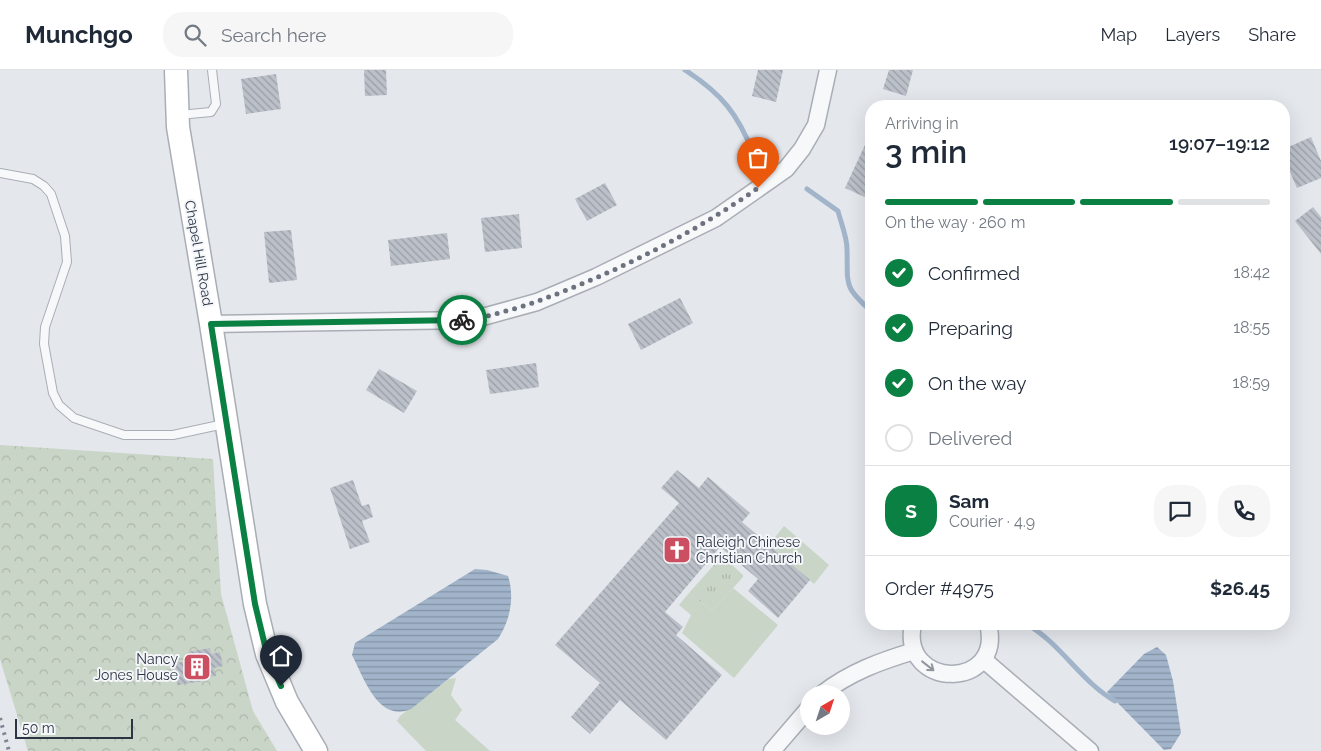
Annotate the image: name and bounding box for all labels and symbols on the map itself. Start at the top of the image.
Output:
pin [737,137,779,188]
street label: Chapel Hill Road [182,199,216,307]
courier [437,295,487,345]
place label: Raleigh Chinese Christian Church [696,534,802,566]
church icon: Raleigh Chinese Christian Church [662,535,692,565]
pin [260,635,302,686]
place label: Nancy Jones House [95,651,178,683]
building icon: Nancy Jones House [182,652,212,682]
one-way arrow [922,660,935,671]
north arrow [800,685,850,735]
scale bar [15,716,132,739]

